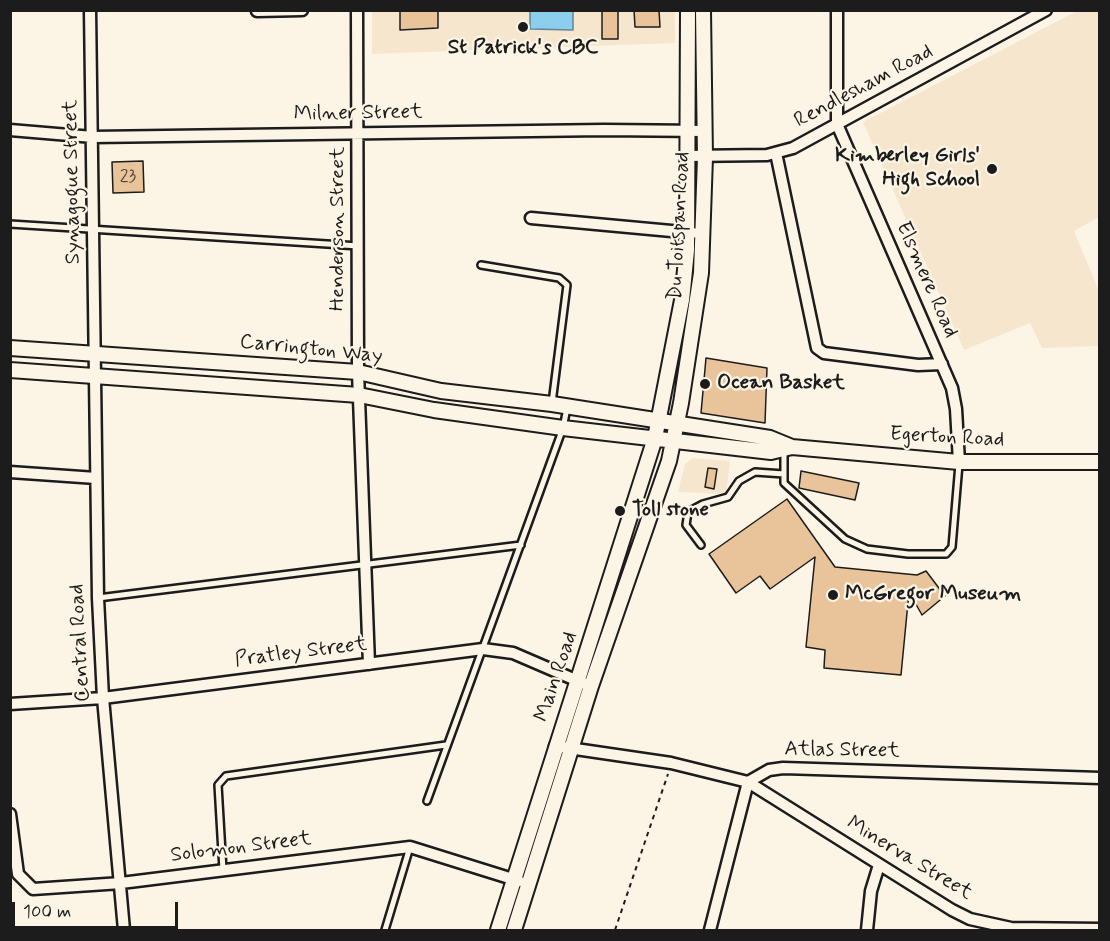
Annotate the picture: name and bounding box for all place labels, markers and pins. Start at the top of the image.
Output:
marker: St Patrick's CBC [516,20,530,34]
place label: St Patrick's CBC [448,36,598,62]
place label: Kimberley Girls' High School [835,144,980,194]
marker: Kimberley Girls' High School [985,162,999,176]
place label: Ocean Basket [717,371,845,397]
marker: Ocean Basket [698,377,712,391]
place label: Toll stone [632,498,709,524]
marker: Toll stone [613,504,627,518]
place label: McGregor Museum [845,582,1021,608]
marker: McGregor Museum [826,588,840,602]

